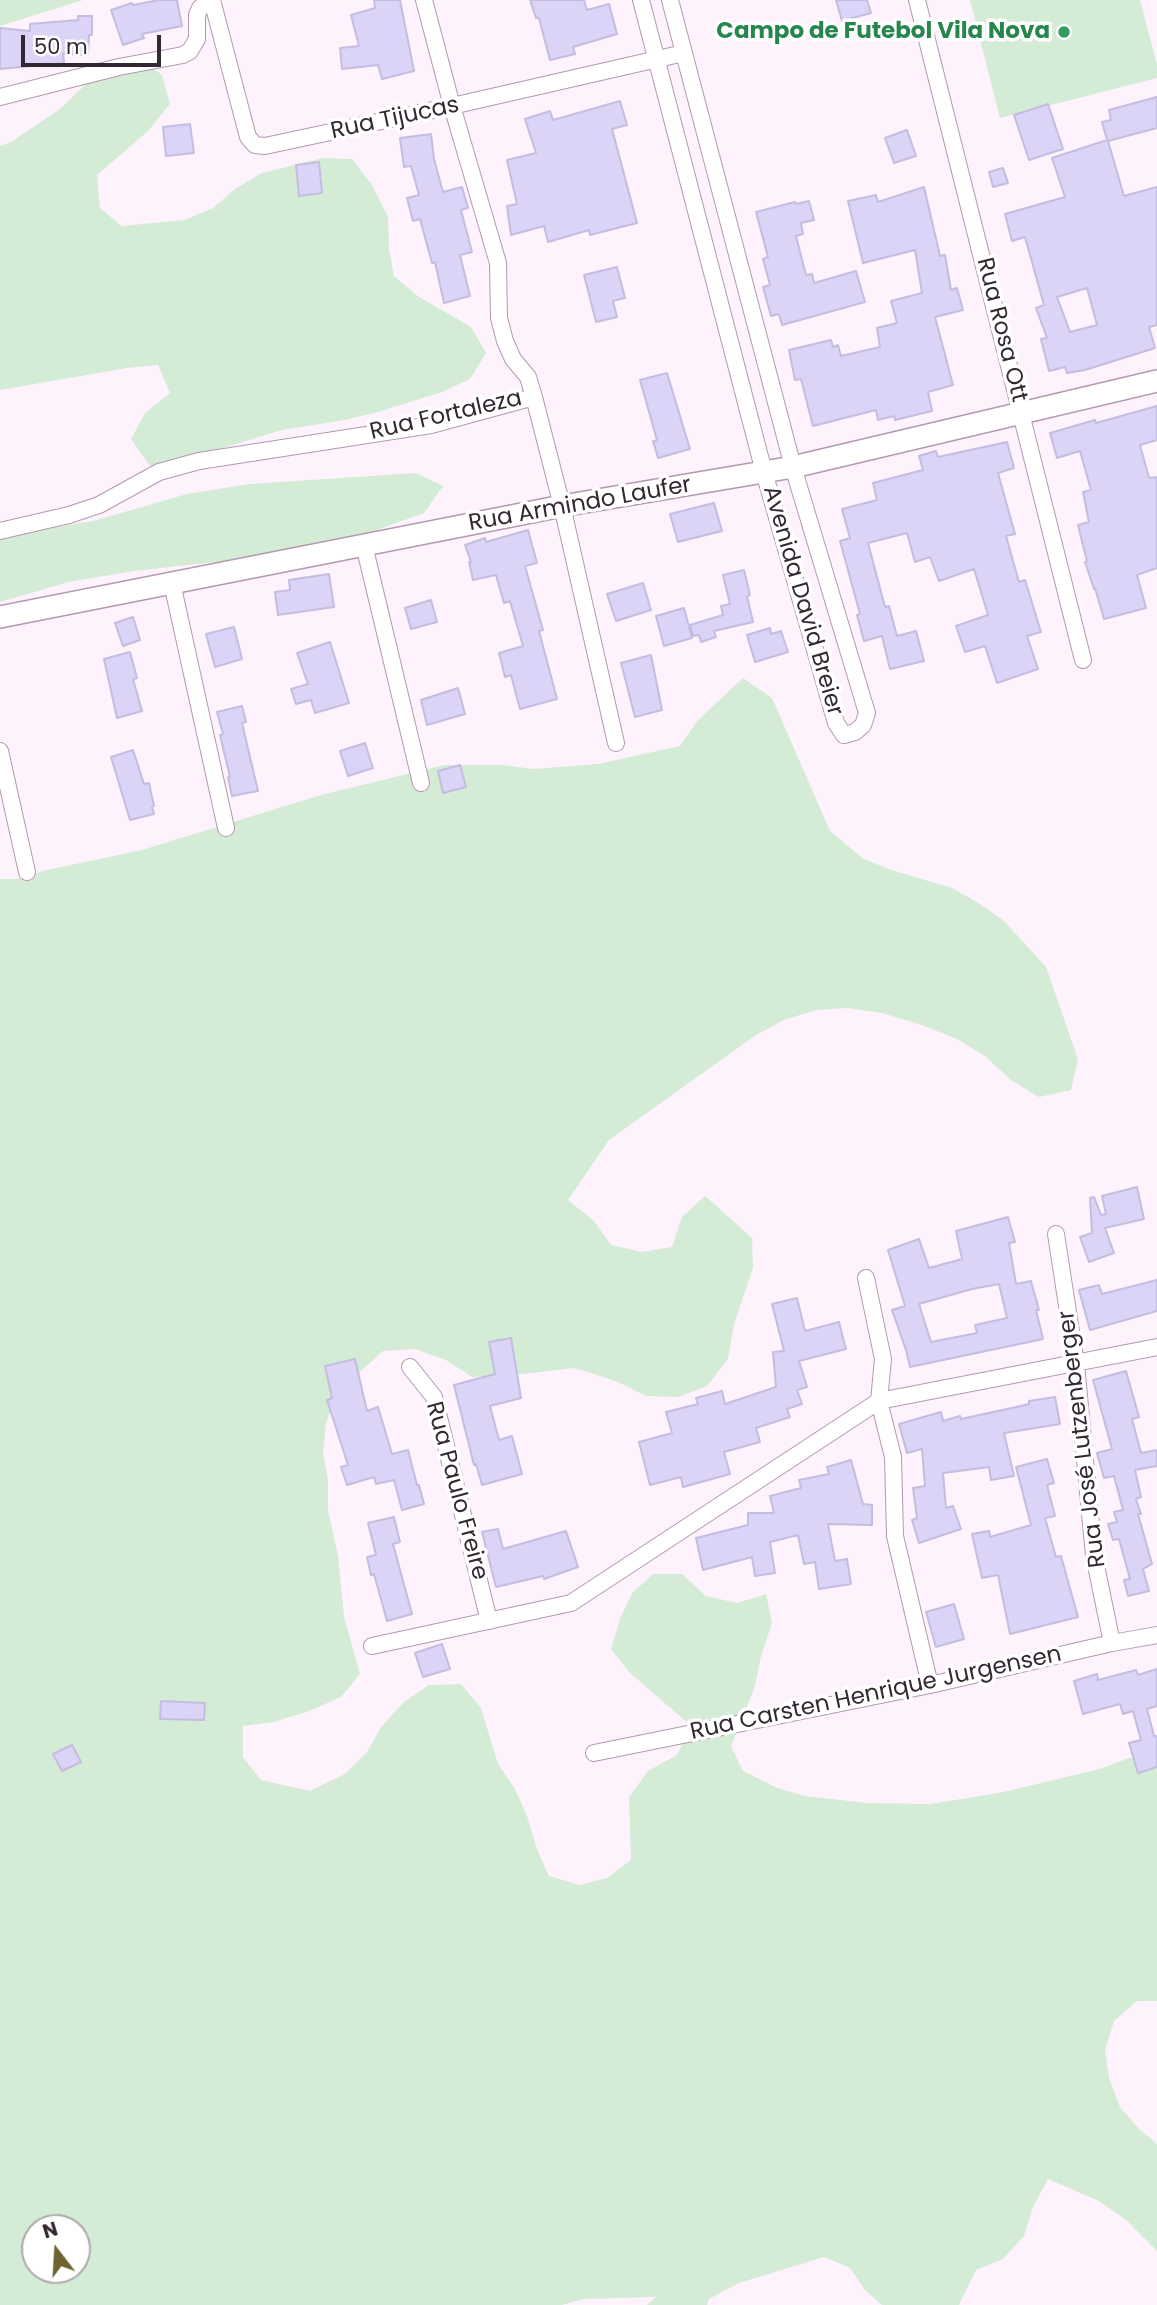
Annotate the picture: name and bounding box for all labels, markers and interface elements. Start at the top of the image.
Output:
place label: Campo de Futebol Vila Nova [716,18,1050,46]
scale bar [24,21,164,65]
marker: Campo de Futebol Vila Nova [1056,24,1072,40]
text: 50 m [34,32,88,61]
street label: Rua Tijucas [328,92,462,146]
street label: Rua Rosa Ott [970,255,1032,405]
street label: Rua Fortaleza [367,385,525,447]
street label: Rua Armindo Laufer [467,472,693,538]
street label: Avenida David Breier [756,483,848,719]
street label: Rua José Lutzenberger [1054,1309,1112,1569]
street label: Rua Paulo Freire [419,1399,493,1583]
street label: Rua Carsten Henrique Jurgensen [688,1641,1064,1747]
north arrow [21,2214,91,2284]
text: N [40,2215,61,2245]

